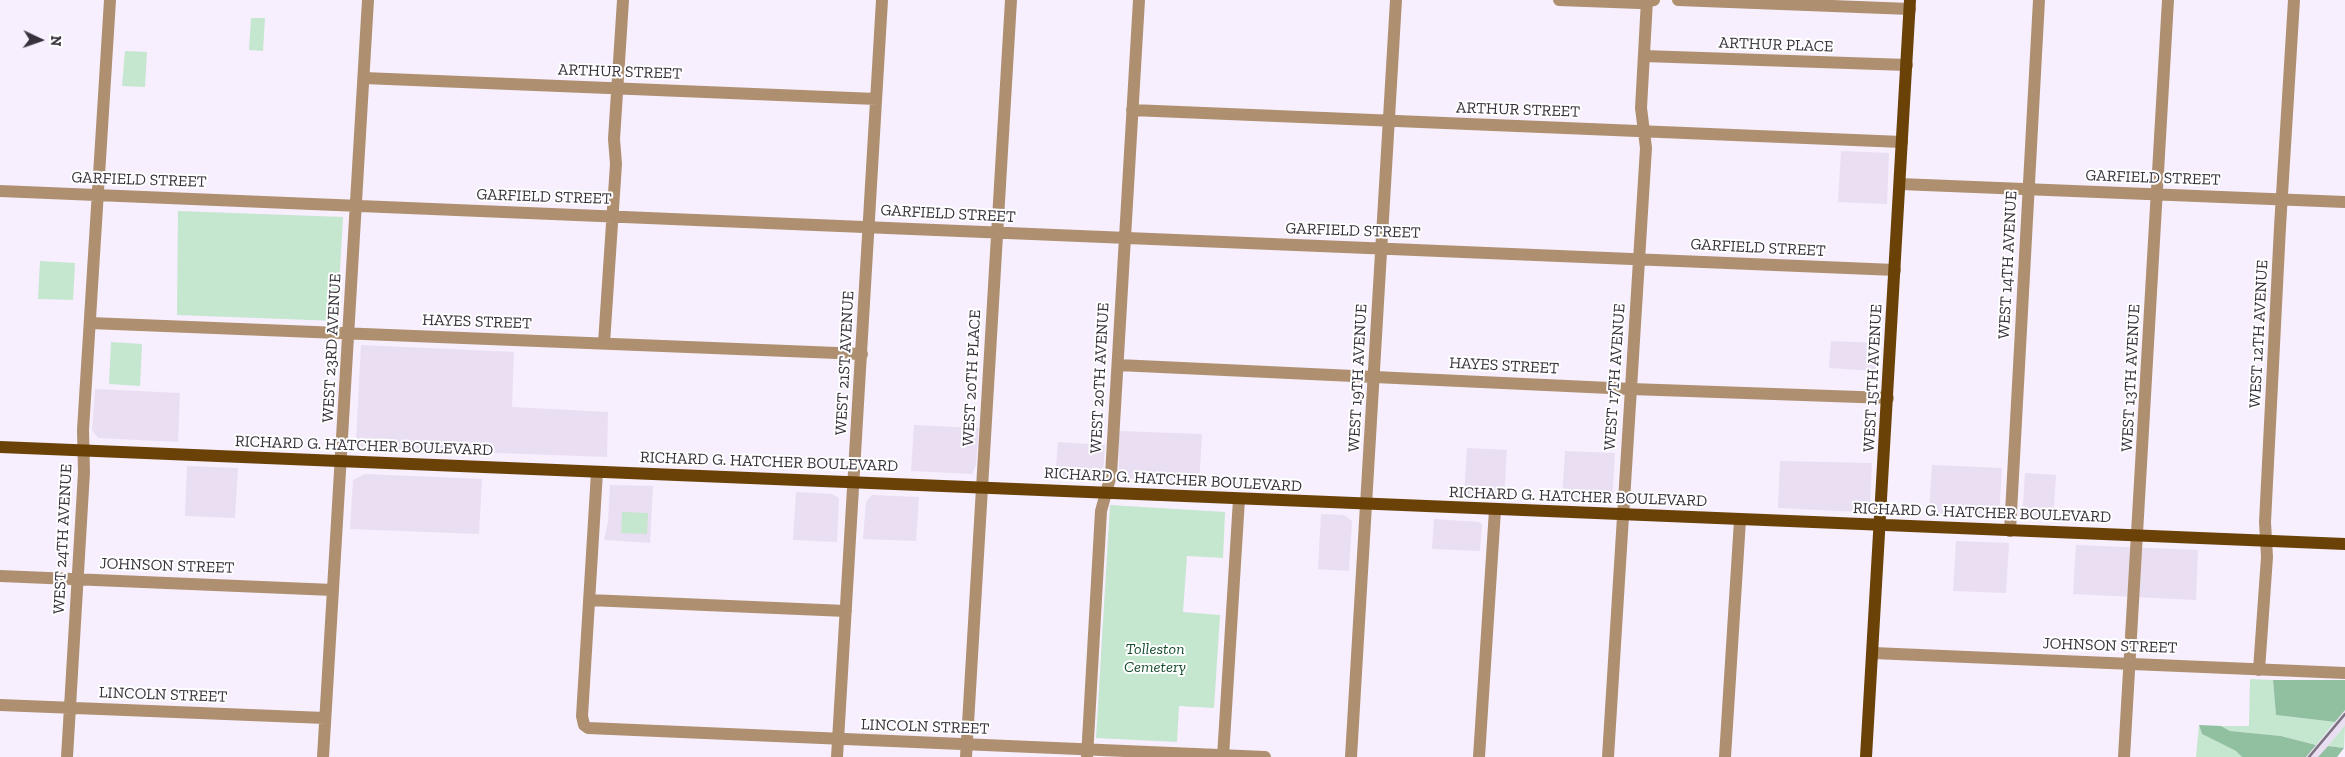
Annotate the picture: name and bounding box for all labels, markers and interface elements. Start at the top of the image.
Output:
north arrow [15,15,65,65]
street label: ARTHUR PLACE [1718,33,1834,57]
text: N [47,35,64,47]
street label: ARTHUR STREET [558,60,682,84]
street label: ARTHUR STREET [1456,98,1580,122]
street label: GARFIELD STREET [2085,166,2221,190]
street label: GARFIELD STREET [71,168,207,192]
street label: GARFIELD STREET [476,185,612,209]
street label: WEST 14TH AVENUE [1995,190,2021,340]
street label: GARFIELD STREET [880,201,1016,227]
street label: GARFIELD STREET [1285,219,1421,243]
street label: GARFIELD STREET [1690,235,1826,261]
street label: WEST 12TH AVENUE [2246,259,2272,409]
street label: WEST 23RD AVENUE [319,273,345,423]
street label: WEST 21ST AVENUE [832,290,858,436]
street label: WEST 20TH AVENUE [1086,302,1114,454]
street label: WEST 19TH AVENUE [1345,303,1371,453]
street label: WEST 17TH AVENUE [1600,303,1630,451]
street label: WEST 15TH AVENUE [1860,304,1886,452]
street label: WEST 13TH AVENUE [2118,304,2144,452]
street label: WEST 20TH PLACE [959,309,985,447]
street label: HAYES STREET [422,310,532,334]
street label: HAYES STREET [1449,354,1559,378]
street label: RICHARD G. HATCHER BOULEVARD [234,432,494,460]
street label: RICHARD G. HATCHER BOULEVARD [639,448,899,476]
street label: WEST 24TH AVENUE [49,463,77,615]
street label: RICHARD G. HATCHER BOULEVARD [1043,464,1303,496]
street label: RICHARD G. HATCHER BOULEVARD [1448,483,1708,511]
street label: RICHARD G. HATCHER BOULEVARD [1852,499,2112,527]
street label: JOHNSON STREET [99,554,235,578]
street label: JOHNSON STREET [2042,634,2178,658]
park label: Tolleston Cemetery [1124,639,1186,677]
street label: LINCOLN STREET [98,683,228,707]
street label: LINCOLN STREET [860,715,990,739]

